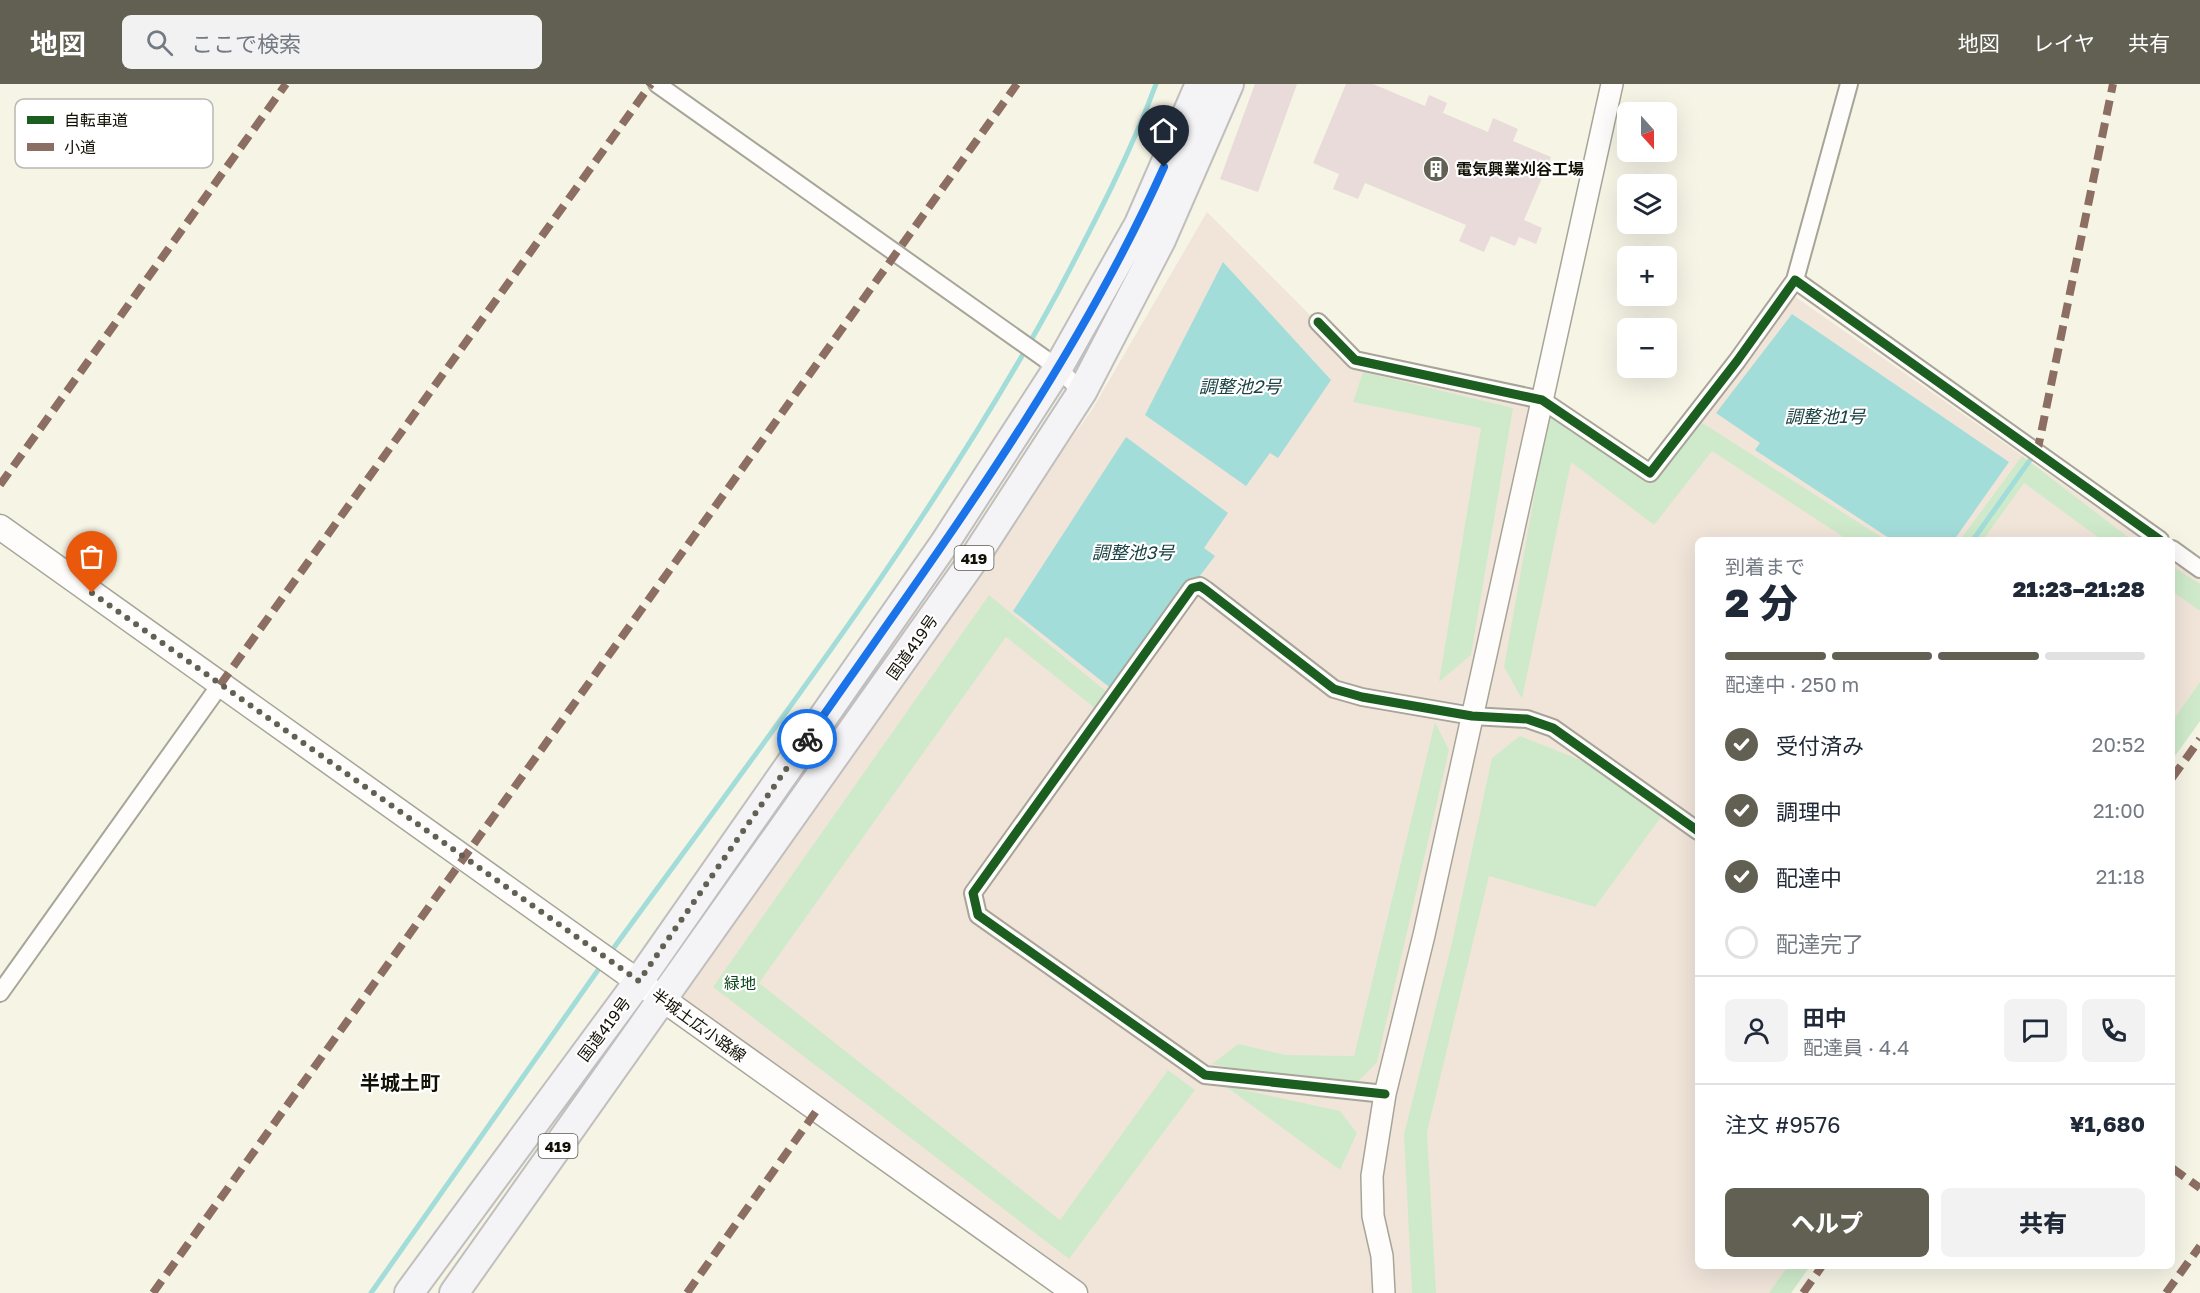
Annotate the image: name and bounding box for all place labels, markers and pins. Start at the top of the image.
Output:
pin [1138,105,1189,167]
building icon: 電気興業刈谷工場 [1421,154,1451,184]
place label: 電気興業刈谷工場 [1456,159,1584,179]
pin [66,531,117,593]

